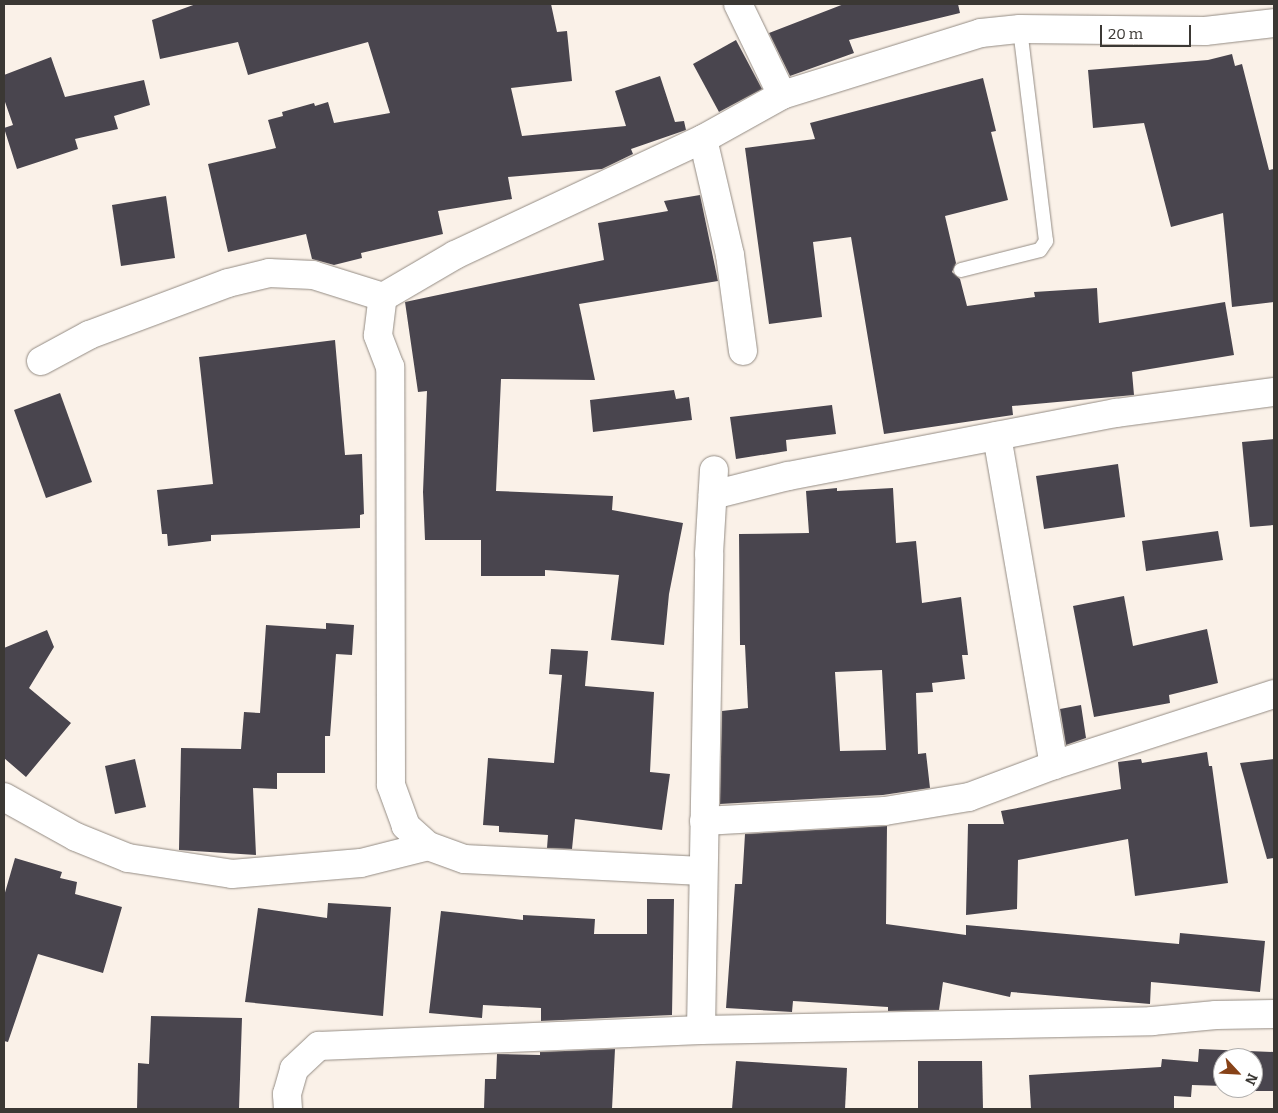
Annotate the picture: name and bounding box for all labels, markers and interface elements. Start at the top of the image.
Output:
scale bar [1103,15,1194,47]
text: 20 m [1108,25,1143,43]
north arrow [1213,1048,1263,1098]
text: N [1241,1071,1261,1088]

